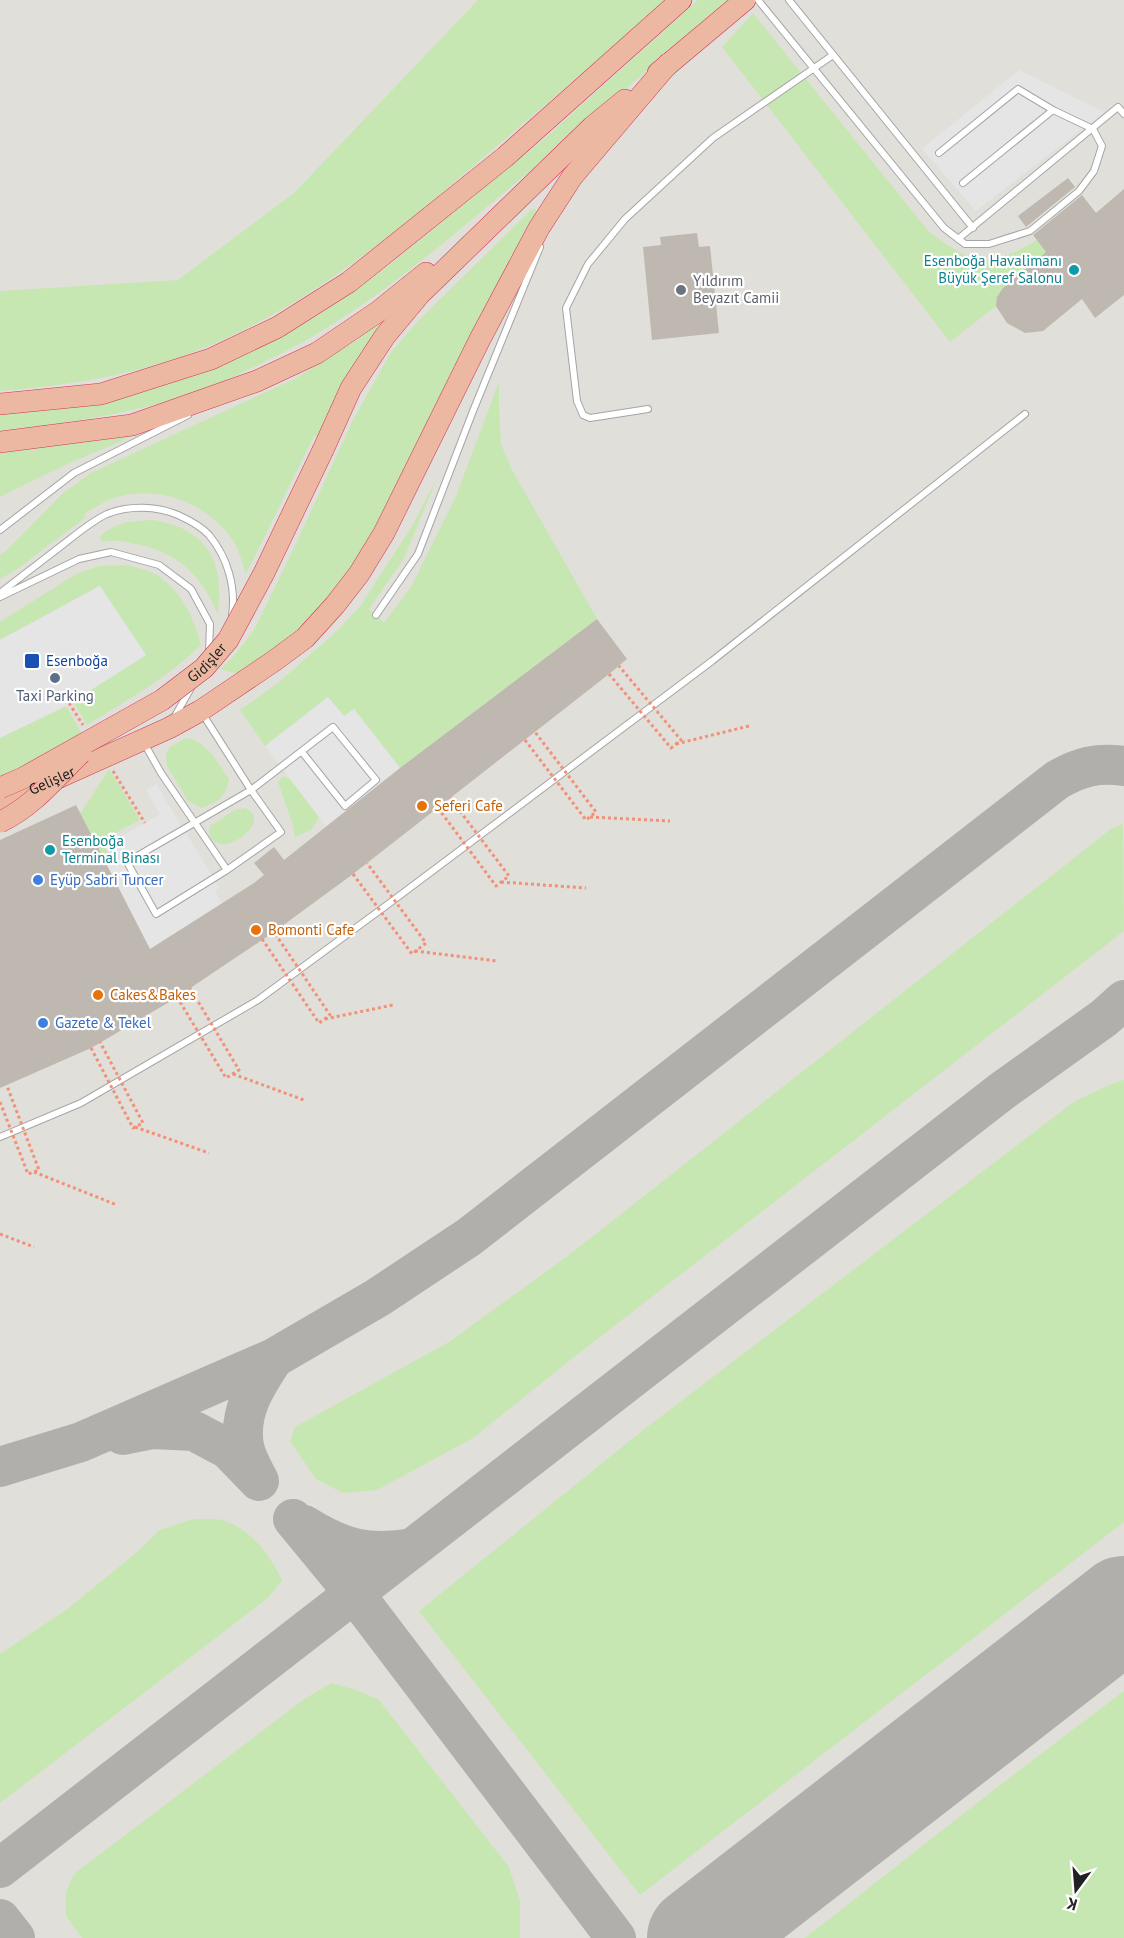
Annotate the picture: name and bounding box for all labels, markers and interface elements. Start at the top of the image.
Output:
place label: Esenboğa Havalimanı Büyük Şeref Salonu [924,251,1062,287]
marker: Esenboğa Havalimanı Büyük Şeref Salonu [1067,263,1081,277]
place label: Yıldırım Beyazıt Camii [693,271,779,307]
marker: Yıldırım Beyazıt Camii [674,283,688,297]
street label: Gidişler [183,639,230,686]
place label: Esenboğa [46,651,108,670]
marker: Esenboğa [23,652,41,670]
marker: Taxi Parking [48,671,62,685]
place label: Taxi Parking [16,686,94,705]
street label: Gelişler [26,762,78,799]
place label: Seferi Cafe [434,796,503,815]
marker: Seferi Cafe [415,799,429,813]
place label: Esenboğa Terminal Binası [62,831,160,867]
marker: Esenboğa Terminal Binası [43,843,57,857]
place label: Eyüp Sabri Tuncer [50,870,164,889]
marker: Eyüp Sabri Tuncer [31,873,45,887]
place label: Bomonti Cafe [268,920,354,939]
marker: Bomonti Cafe [249,923,263,937]
place label: Cakes&Bakes [110,985,196,1004]
marker: Cakes&Bakes [91,988,105,1002]
place label: Gazete & Tekel [55,1013,152,1032]
marker: Gazete & Tekel [36,1016,50,1030]
north arrow [1046,1860,1106,1920]
text: K [1064,1893,1079,1915]

